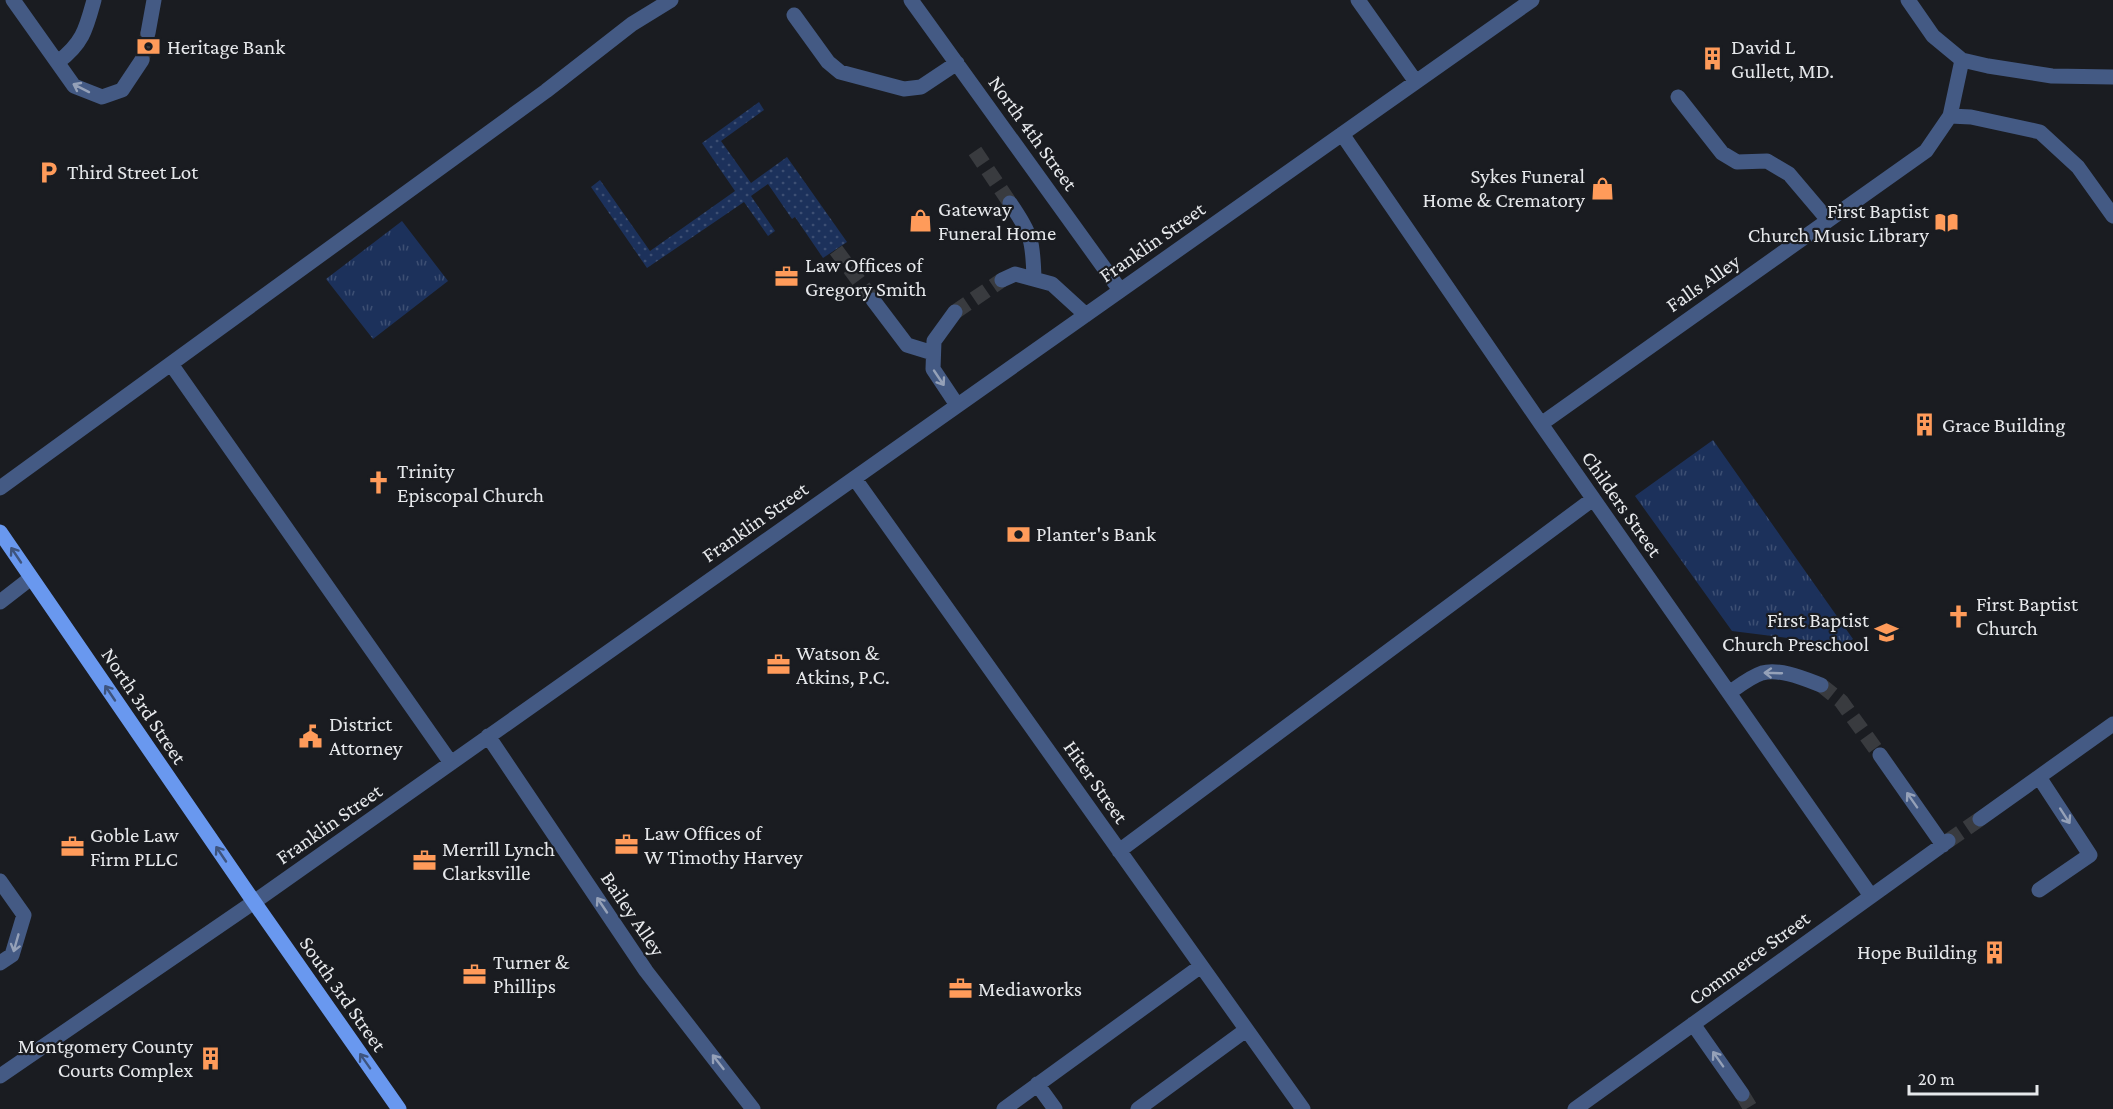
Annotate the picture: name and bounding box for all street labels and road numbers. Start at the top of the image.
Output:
street label: North 4th Street [983,71,1083,196]
street label: Franklin Street [1094,196,1210,287]
street label: Falls Alley [1661,249,1745,317]
street label: Childers Street [1577,446,1668,562]
street label: Franklin Street [697,476,813,567]
street label: North 3rd Street [96,643,192,769]
street label: Hiter Street [1059,736,1134,829]
street label: Franklin Street [271,778,387,869]
street label: Bailey Alley [596,867,670,961]
street label: Commerce Street [1684,905,1815,1010]
street label: South 3rd Street [295,932,392,1057]

